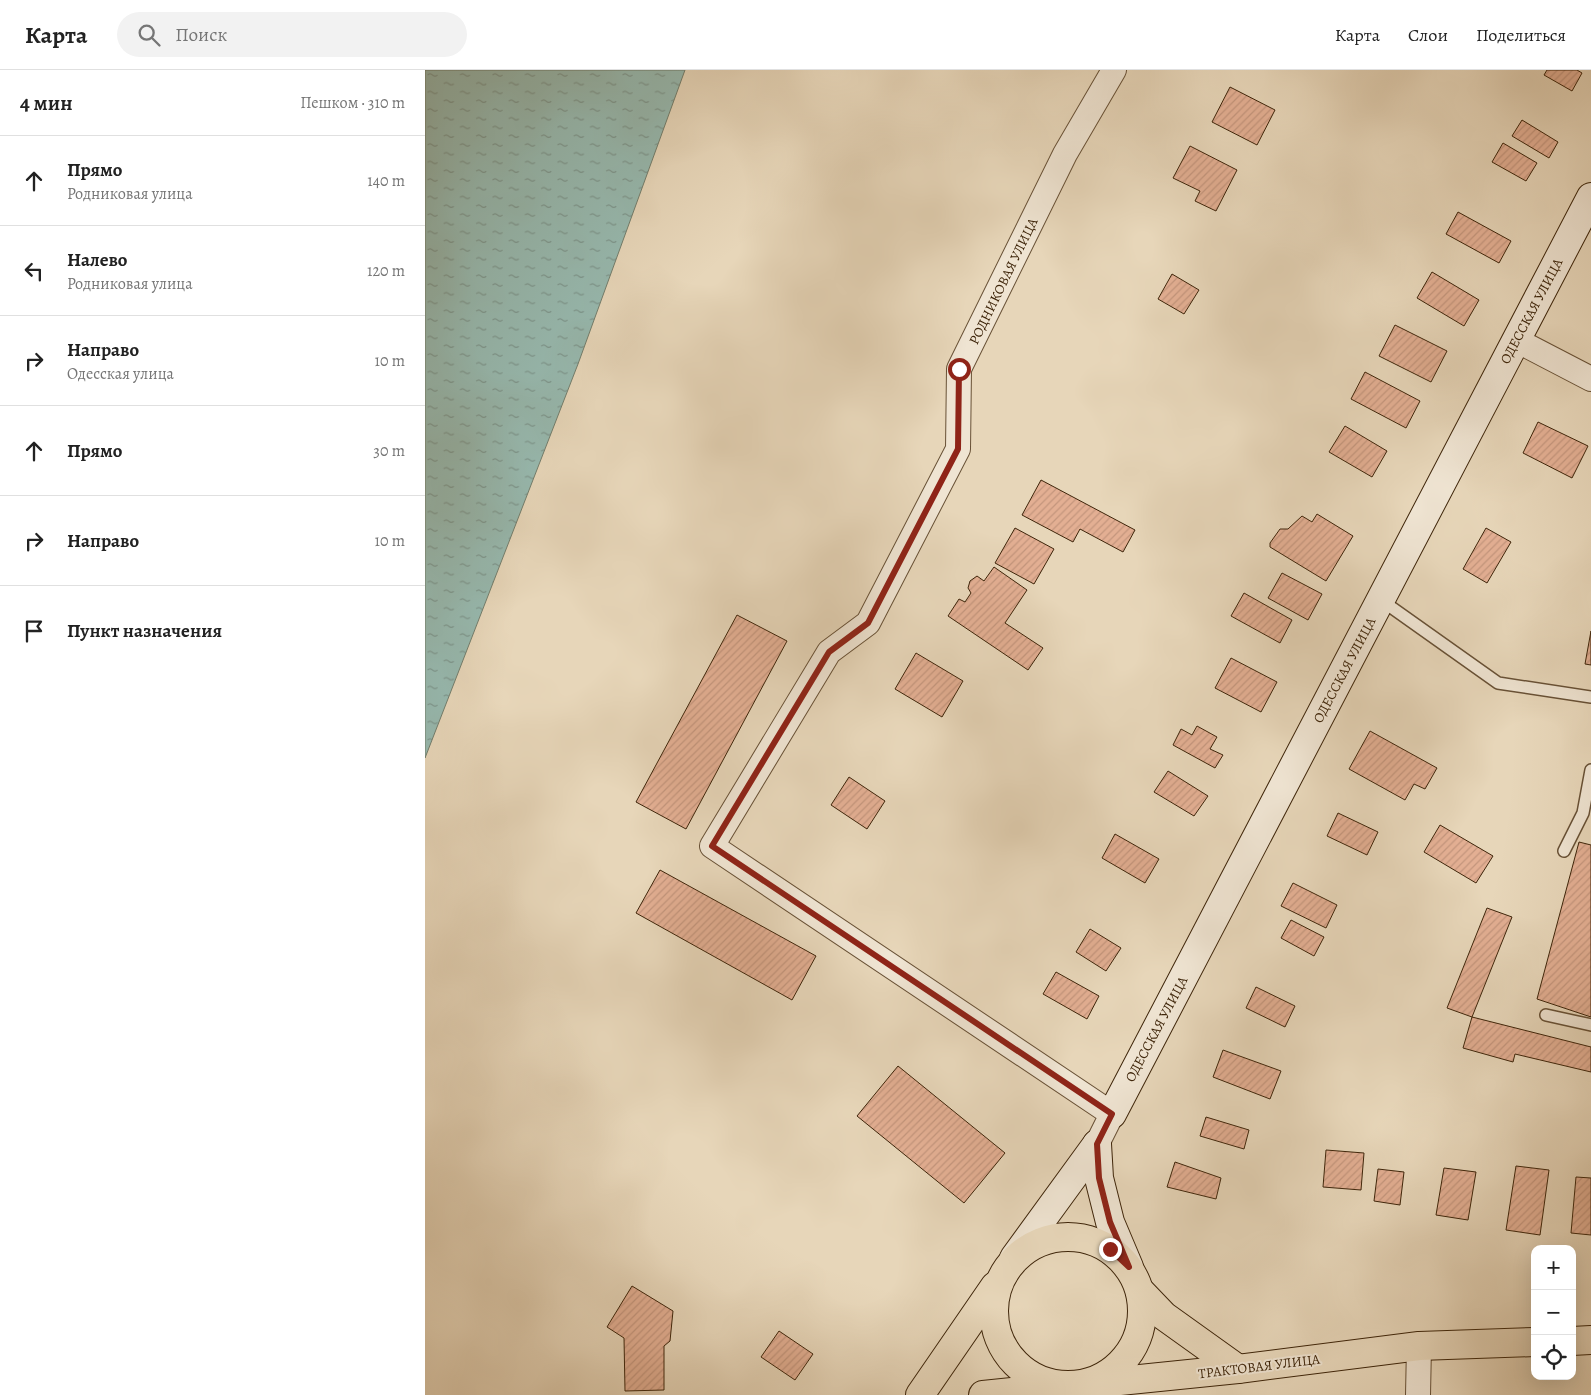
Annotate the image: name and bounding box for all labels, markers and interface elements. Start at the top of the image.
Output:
search box [117,12,467,57]
text: Карта [25,19,87,51]
icon: search [135,21,163,49]
text: Поиск [175,22,227,48]
text: Карта [1335,23,1380,47]
text: Слои [1408,23,1448,47]
text: Поделиться [1476,23,1566,47]
text: 4 мин [20,89,73,117]
text: Пешком · 310 m [300,92,405,114]
text: Прямо [67,157,122,183]
icon: ahead [20,167,48,195]
text: 140 m [367,170,405,192]
text: Родниковая улица [67,183,193,205]
street label: РОДНИКОВАЯ УЛИЦА [965,214,1043,348]
text: Налево [67,247,127,273]
street label: ОДЕССКАЯ УЛИЦА [1496,254,1568,367]
icon: left [20,257,48,285]
text: 120 m [367,260,405,282]
text: Родниковая улица [67,273,193,295]
text: Направо [67,337,139,363]
icon: right [20,347,48,375]
text: 10 m [375,350,405,372]
route start [948,358,971,381]
text: Одесская улица [67,363,174,385]
icon: ahead [20,437,48,465]
text: Прямо [67,438,122,464]
text: 30 m [373,440,405,462]
icon: right [20,527,48,555]
text: Направо [67,528,139,554]
text: 10 m [375,530,405,552]
street label: ОДЕССКАЯ УЛИЦА [1309,613,1381,726]
icon: arrive [20,617,48,645]
text: Пункт назначения [67,618,222,644]
street label: ОДЕССКАЯ УЛИЦА [1121,972,1193,1085]
route end [1099,1238,1122,1261]
map controls [1531,1245,1576,1380]
button: + [1531,1245,1576,1290]
button: − [1531,1290,1576,1335]
button: locate [1531,1335,1576,1380]
street label: ТРАКТОВАЯ УЛИЦА [1197,1350,1322,1383]

